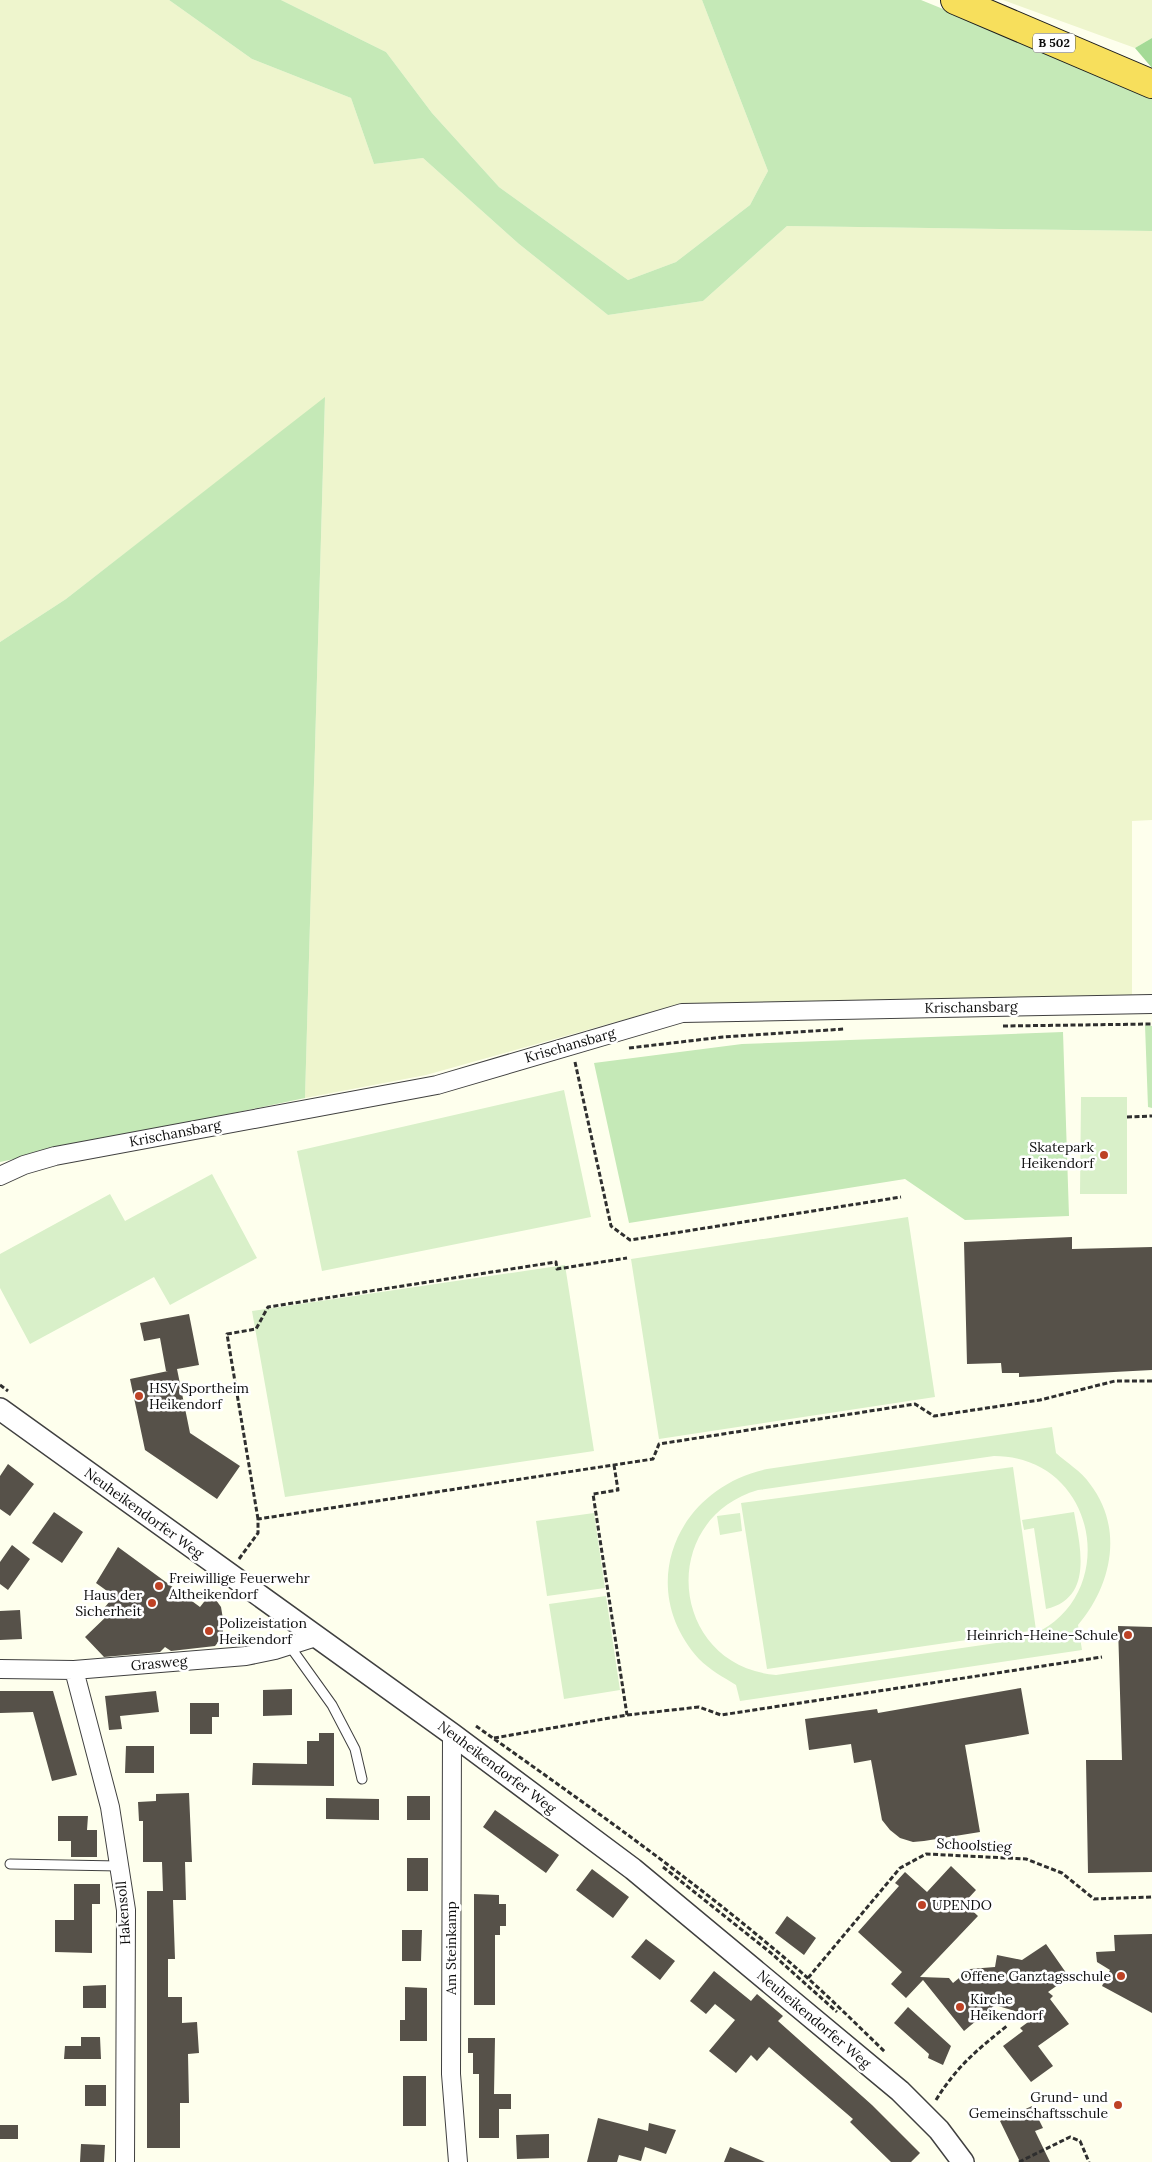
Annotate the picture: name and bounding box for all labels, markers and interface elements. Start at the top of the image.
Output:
road number: B 502 [1033,34,1075,52]
street label: Krischansbarg [924,997,1018,1017]
street label: Krischansbarg [523,1023,618,1066]
street label: Krischansbarg [128,1115,223,1151]
place label: Skatepark Heikendorf [1021,1138,1095,1172]
marker: Skatepark Heikendorf [1098,1149,1110,1161]
place label: HSV Sportheim Heikendorf [149,1379,250,1413]
marker: HSV Sportheim Heikendorf [133,1390,145,1402]
street label: Neuheikendorfer Weg [81,1464,207,1563]
place label: Freiwillige Feuerwehr Altheikendorf [168,1569,310,1603]
marker: Freiwillige Feuerwehr Altheikendorf [153,1580,165,1592]
place label: Haus der Sicherheit [75,1586,143,1620]
marker: Haus der Sicherheit [146,1597,158,1609]
place label: Polizeistation Heikendorf [219,1614,307,1648]
marker: Polizeistation Heikendorf [203,1625,215,1637]
place label: Heinrich-Heine-Schule [967,1626,1118,1644]
marker: Heinrich-Heine-Schule [1122,1629,1134,1641]
street label: Grasweg [130,1652,188,1674]
street label: Neuheikendorfer Weg [434,1717,560,1817]
street label: Schoolstieg [936,1834,1012,1856]
street label: Hakensoll [112,1880,134,1945]
place label: UPENDO [932,1896,992,1914]
marker: UPENDO [916,1899,928,1911]
street label: Am Steinkamp [442,1901,460,1996]
street label: Neuheikendorfer Weg [753,1966,875,2072]
place label: Offene Ganztagsschule [961,1967,1111,1985]
marker: Offene Ganztagsschule [1115,1970,1127,1982]
place label: Kirche Heikendorf [970,1990,1044,2024]
marker: Kirche Heikendorf [954,2001,966,2013]
place label: Grund- und Gemeinschaftsschule [969,2088,1108,2122]
marker: Grund- und Gemeinschaftsschule [1112,2099,1124,2111]

